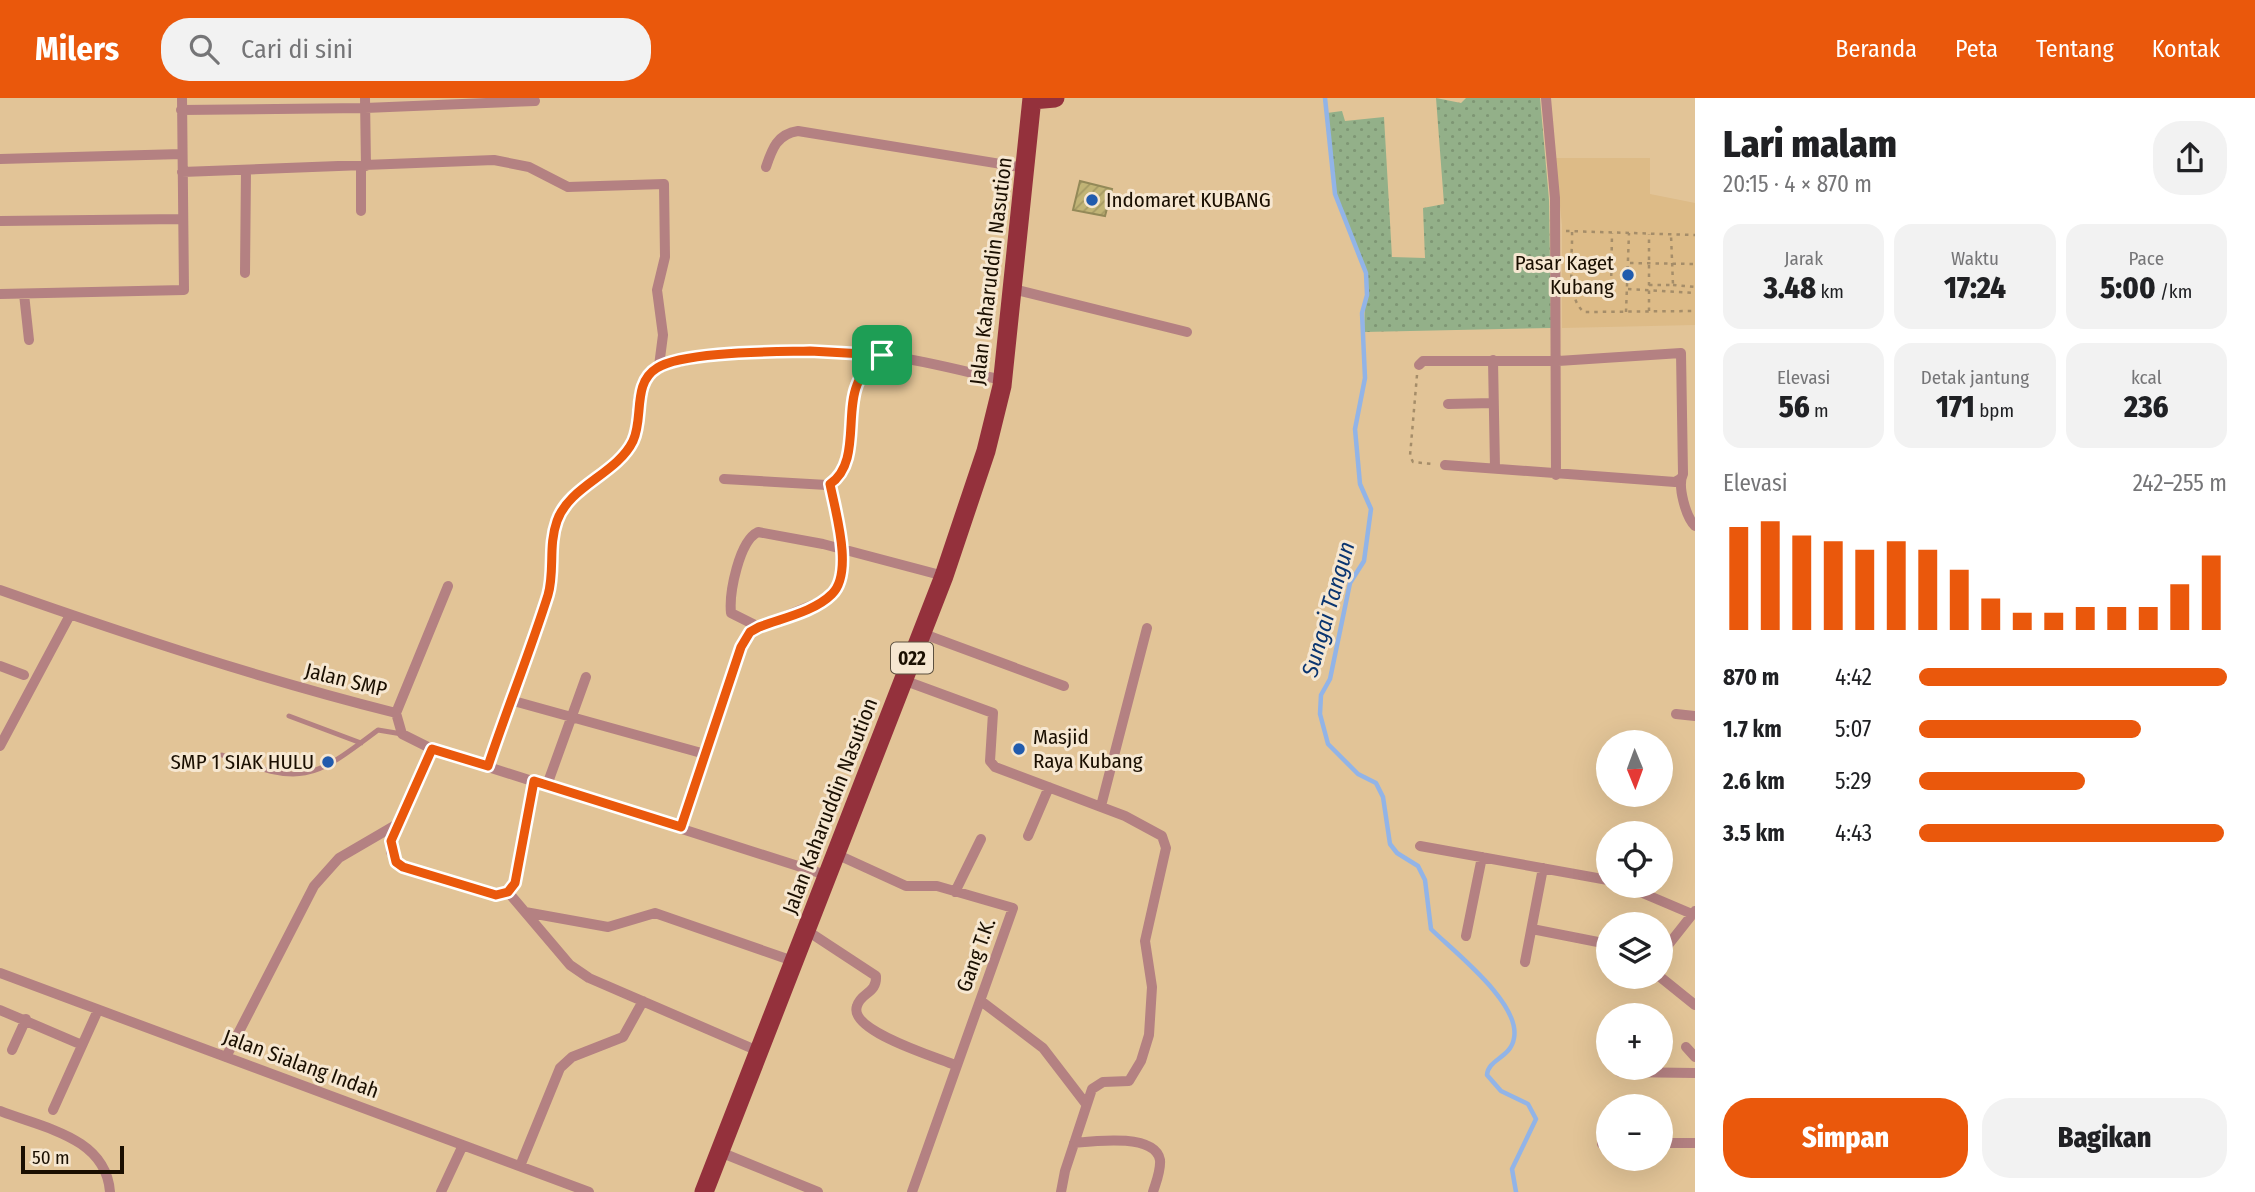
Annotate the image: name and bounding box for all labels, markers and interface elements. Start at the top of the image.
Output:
search box [161,18,651,81]
text: Milers [35,29,119,69]
icon: search [185,30,223,68]
text: Cari di sini [241,34,353,65]
text: Beranda [1835,35,1917,63]
text: Peta [1955,35,1998,63]
text: Tentang [2036,35,2114,63]
text: Kontak [2152,35,2220,63]
text: Lari malam [1723,121,1897,167]
button: share [2153,121,2227,195]
street label: Jalan Kaharuddin Nasution [964,156,1018,386]
text: 20:15 · 4 × 870 m [1723,170,1872,198]
place label: Indomaret KUBANG [1106,187,1271,213]
marker: Indomaret KUBANG [1084,192,1100,208]
text: Jarak [1784,247,1823,270]
text: Waktu [1951,247,1999,270]
text: Pace [2129,247,2164,270]
place label: Pasar Kaget Kubang [1515,250,1614,300]
marker: Pasar Kaget Kubang [1620,267,1636,283]
text: 3.48 [1763,270,1816,306]
text: 17:24 [1944,270,2006,306]
text: 5:00 [2100,270,2156,306]
text: km [1816,280,1844,303]
text: /km [2156,280,2192,303]
pin [852,325,912,385]
icon: arrive [863,336,901,374]
text: Elevasi [1777,366,1830,389]
text: Detak jantung [1921,366,2029,389]
text: kcal [2131,366,2162,389]
text: 56 [1779,389,1810,425]
text: 171 [1936,389,1975,425]
text: 236 [2124,389,2169,425]
text: m [1810,399,1829,422]
text: bpm [1975,399,2014,422]
text: Elevasi [1723,469,1788,497]
text: 242–255 m [2133,469,2227,497]
water label: Sungai Tangun [1295,538,1361,681]
road number: 022 [891,642,933,674]
street label: Jalan SMP [302,657,390,703]
text: 870 m [1723,663,1779,691]
text: 4:42 [1835,663,1872,691]
street label: Jalan Kaharuddin Nasution [777,694,883,918]
text: 1.7 km [1723,715,1782,743]
text: 5:07 [1835,715,1871,743]
place label: Masjid Raya Kubang [1033,724,1143,774]
north arrow [1596,730,1673,807]
map controls [1596,730,1673,1171]
marker: Masjid Raya Kubang [1011,741,1027,757]
place label: SMP 1 SIAK HULU [171,749,314,775]
marker: SMP 1 SIAK HULU [320,754,336,770]
text: 2.6 km [1723,767,1785,795]
text: 5:29 [1835,767,1872,795]
text: 3.5 km [1723,819,1785,847]
text: 4:43 [1835,819,1872,847]
button: locate [1596,821,1673,898]
button: layers [1596,912,1673,989]
street label: Gang T.K. [951,915,1001,995]
button: + [1596,1003,1673,1080]
street label: Jalan Sialang Indah [219,1024,383,1104]
button: − [1596,1094,1673,1171]
button: Simpan [1723,1098,1968,1178]
button: Bagikan [1982,1098,2227,1178]
scale bar [21,1143,124,1175]
text: 50 m [32,1146,70,1169]

